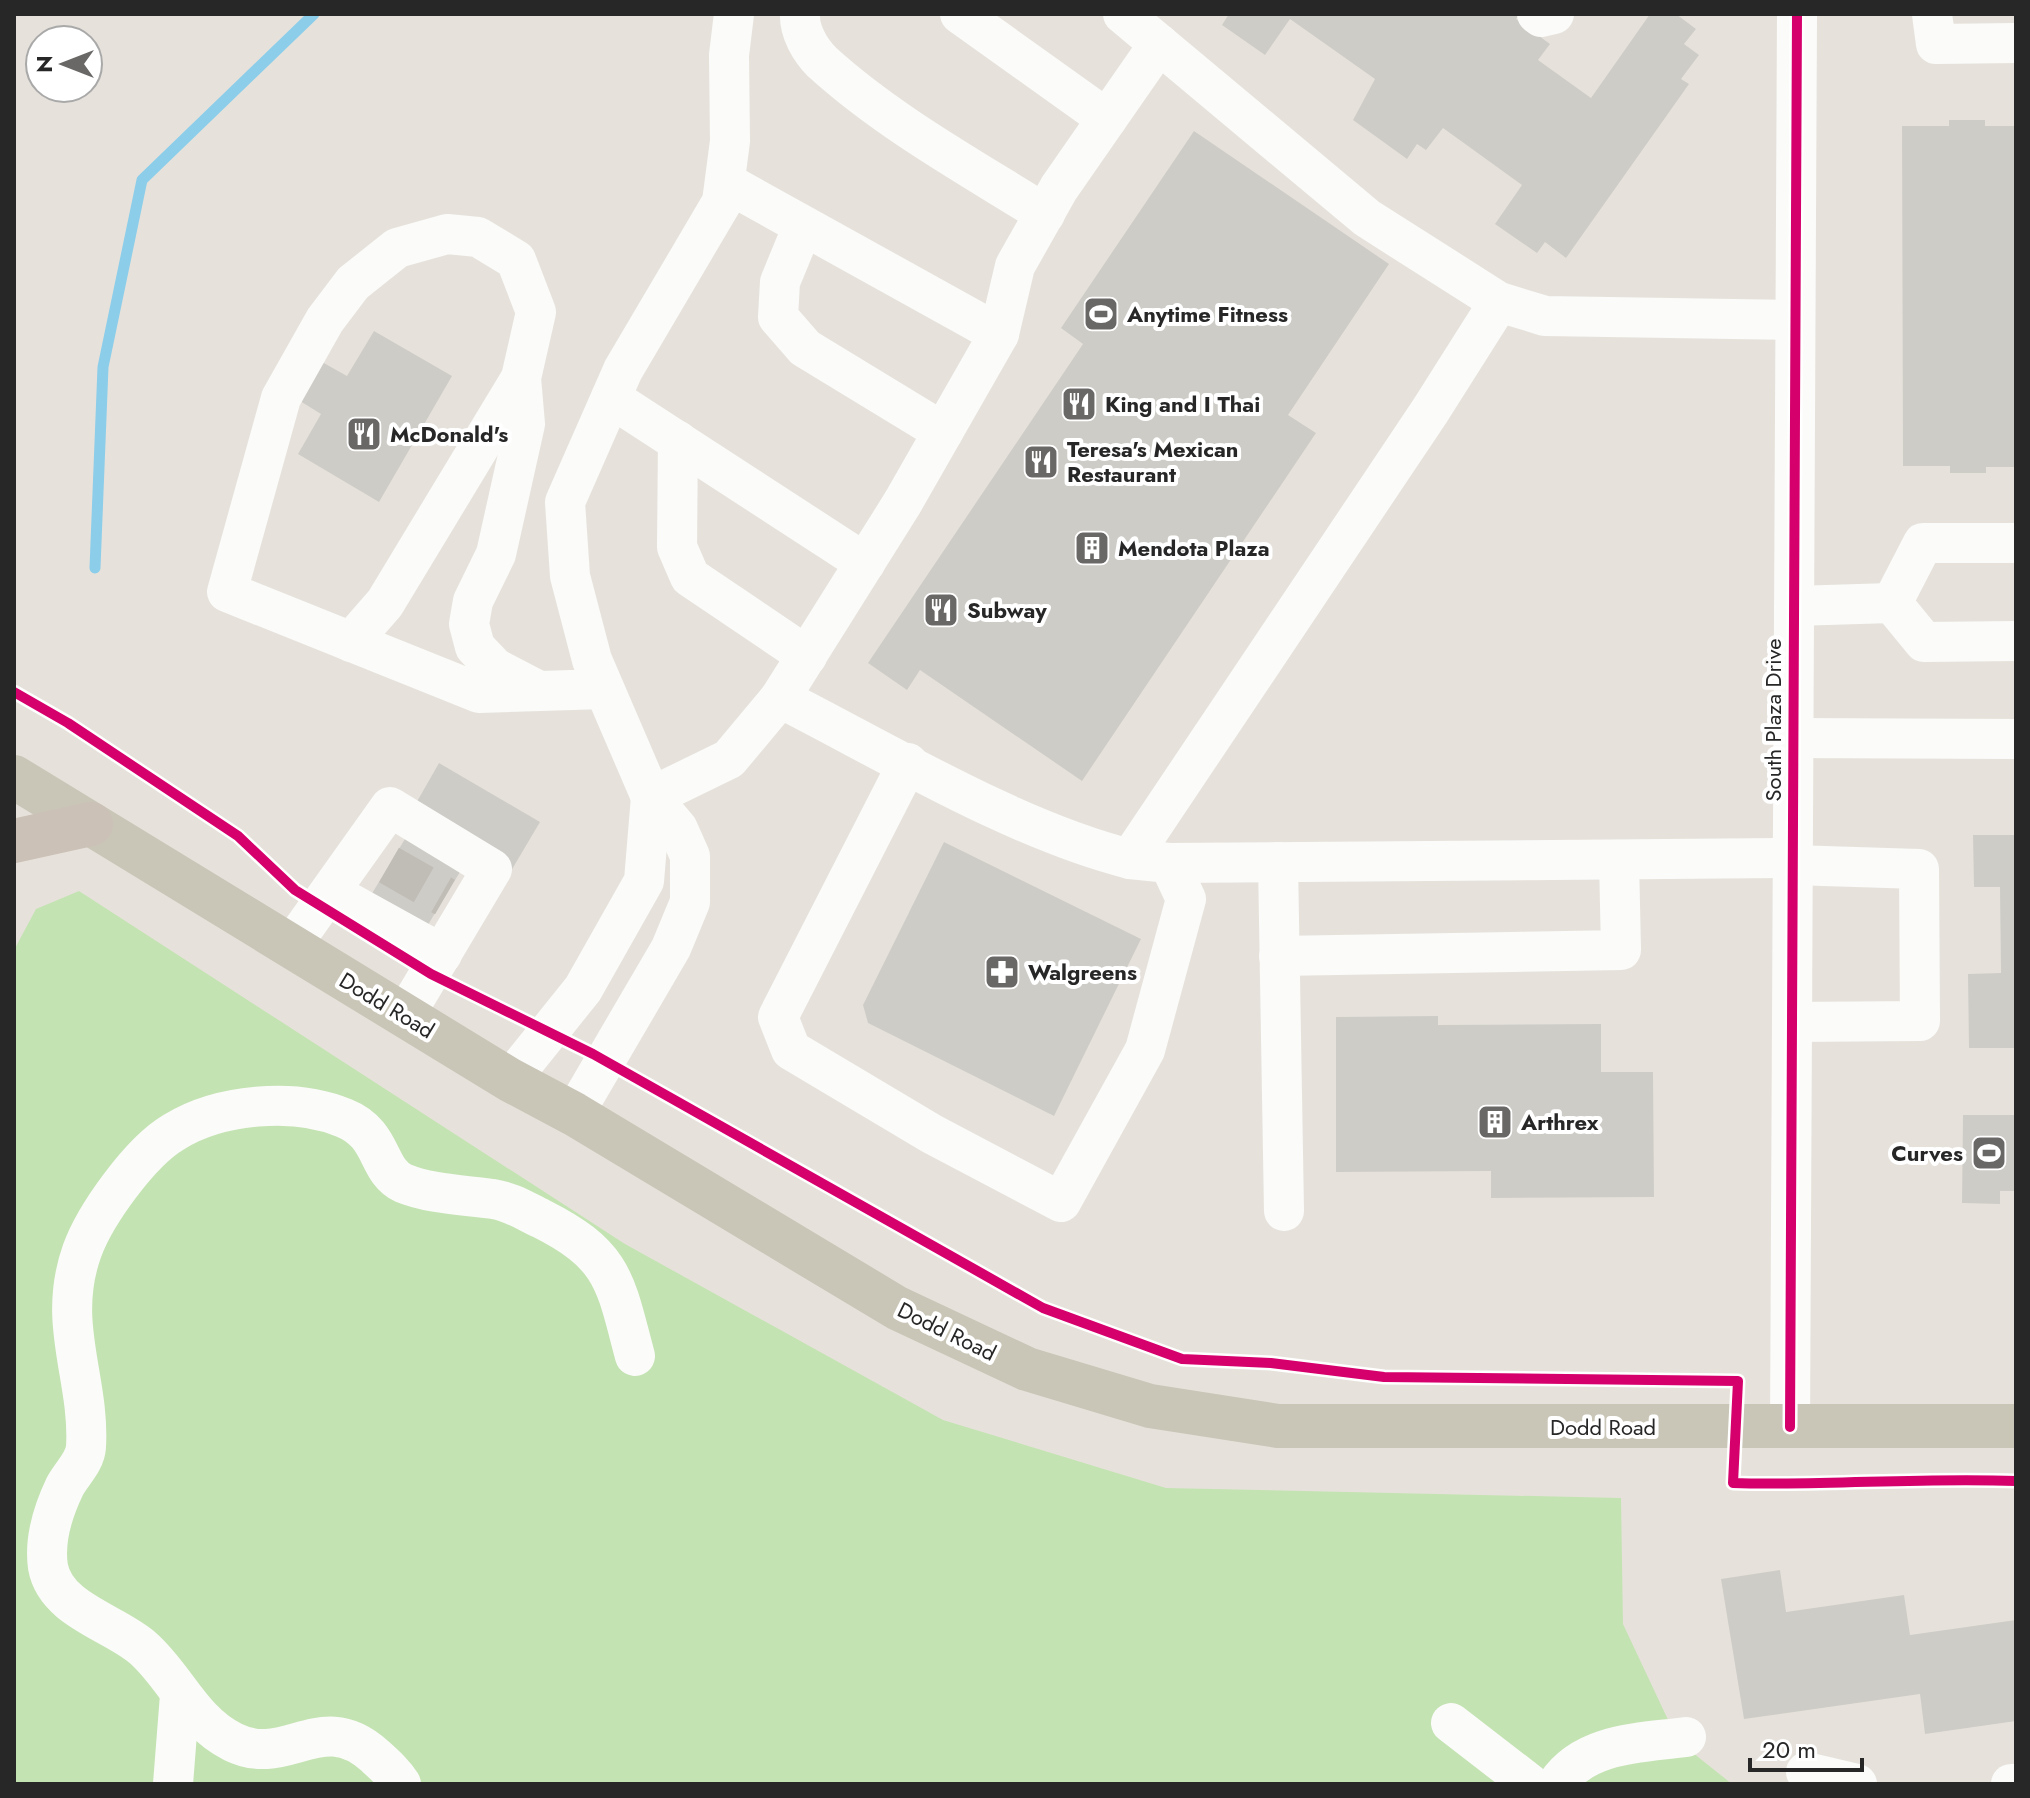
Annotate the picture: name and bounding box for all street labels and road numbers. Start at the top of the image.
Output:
street label: South Plaza Drive [1757,639,1789,801]
street label: Dodd Road [333,964,441,1046]
street label: Dodd Road [892,1293,1002,1369]
street label: Dodd Road [1550,1411,1656,1443]

